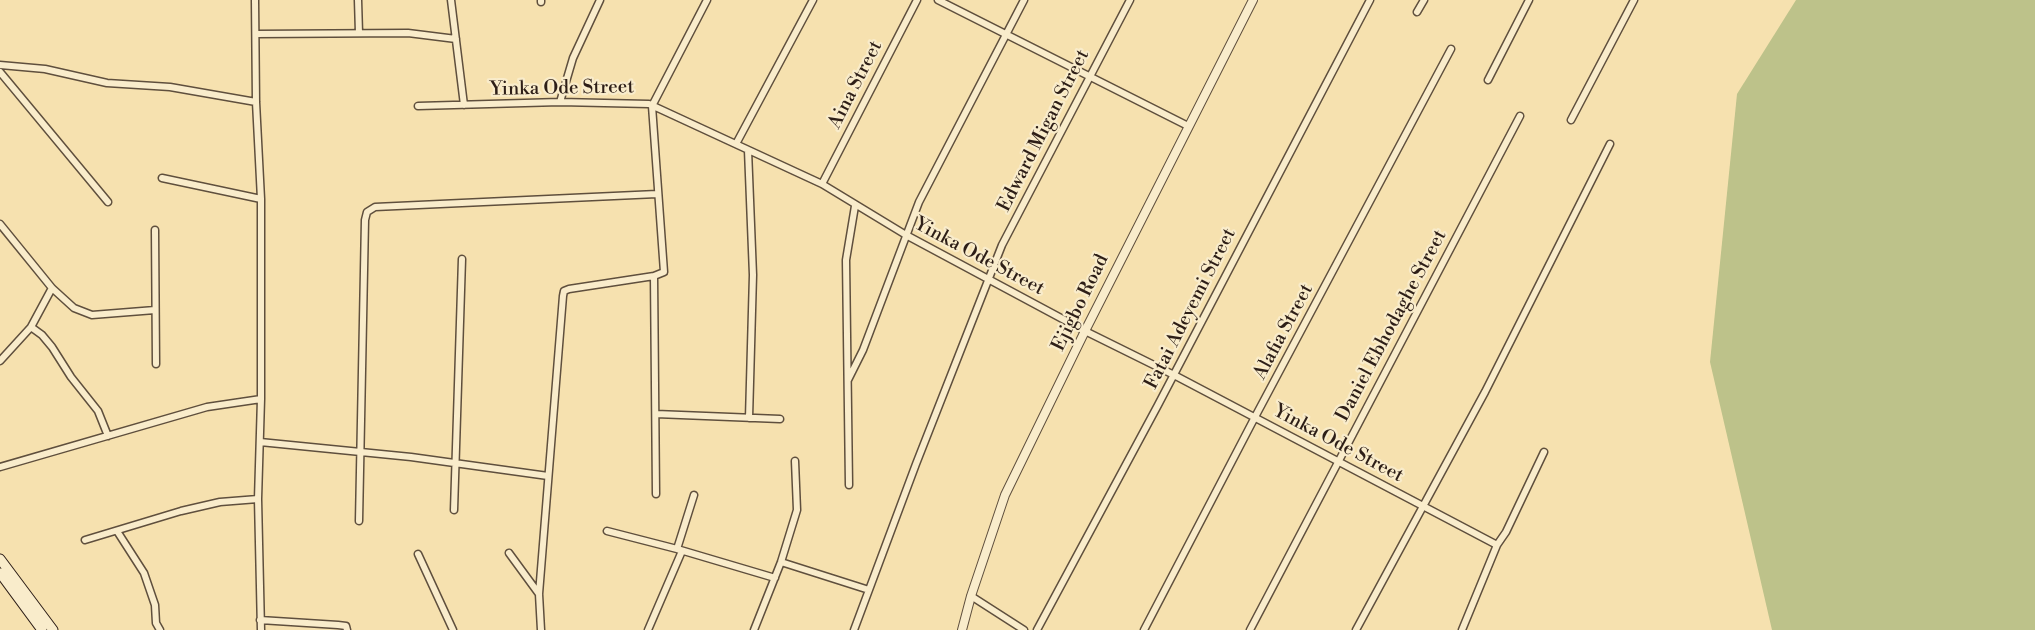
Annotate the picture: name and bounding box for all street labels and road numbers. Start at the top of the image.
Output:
street label: Aina Street [824,37,888,133]
street label: Edward Migan Street [993,46,1095,216]
street label: Yinka Ode Street [490,76,634,102]
street label: Yinka Ode Street [910,213,1048,301]
street label: Fatai Adeyemi Street [1140,225,1242,393]
street label: Daniel Ebhodaghe Street [1332,226,1452,426]
street label: Ejigbo Road [1048,251,1114,355]
street label: Alafia Street [1249,280,1319,384]
street label: Yinka Ode Street [1269,400,1407,488]

